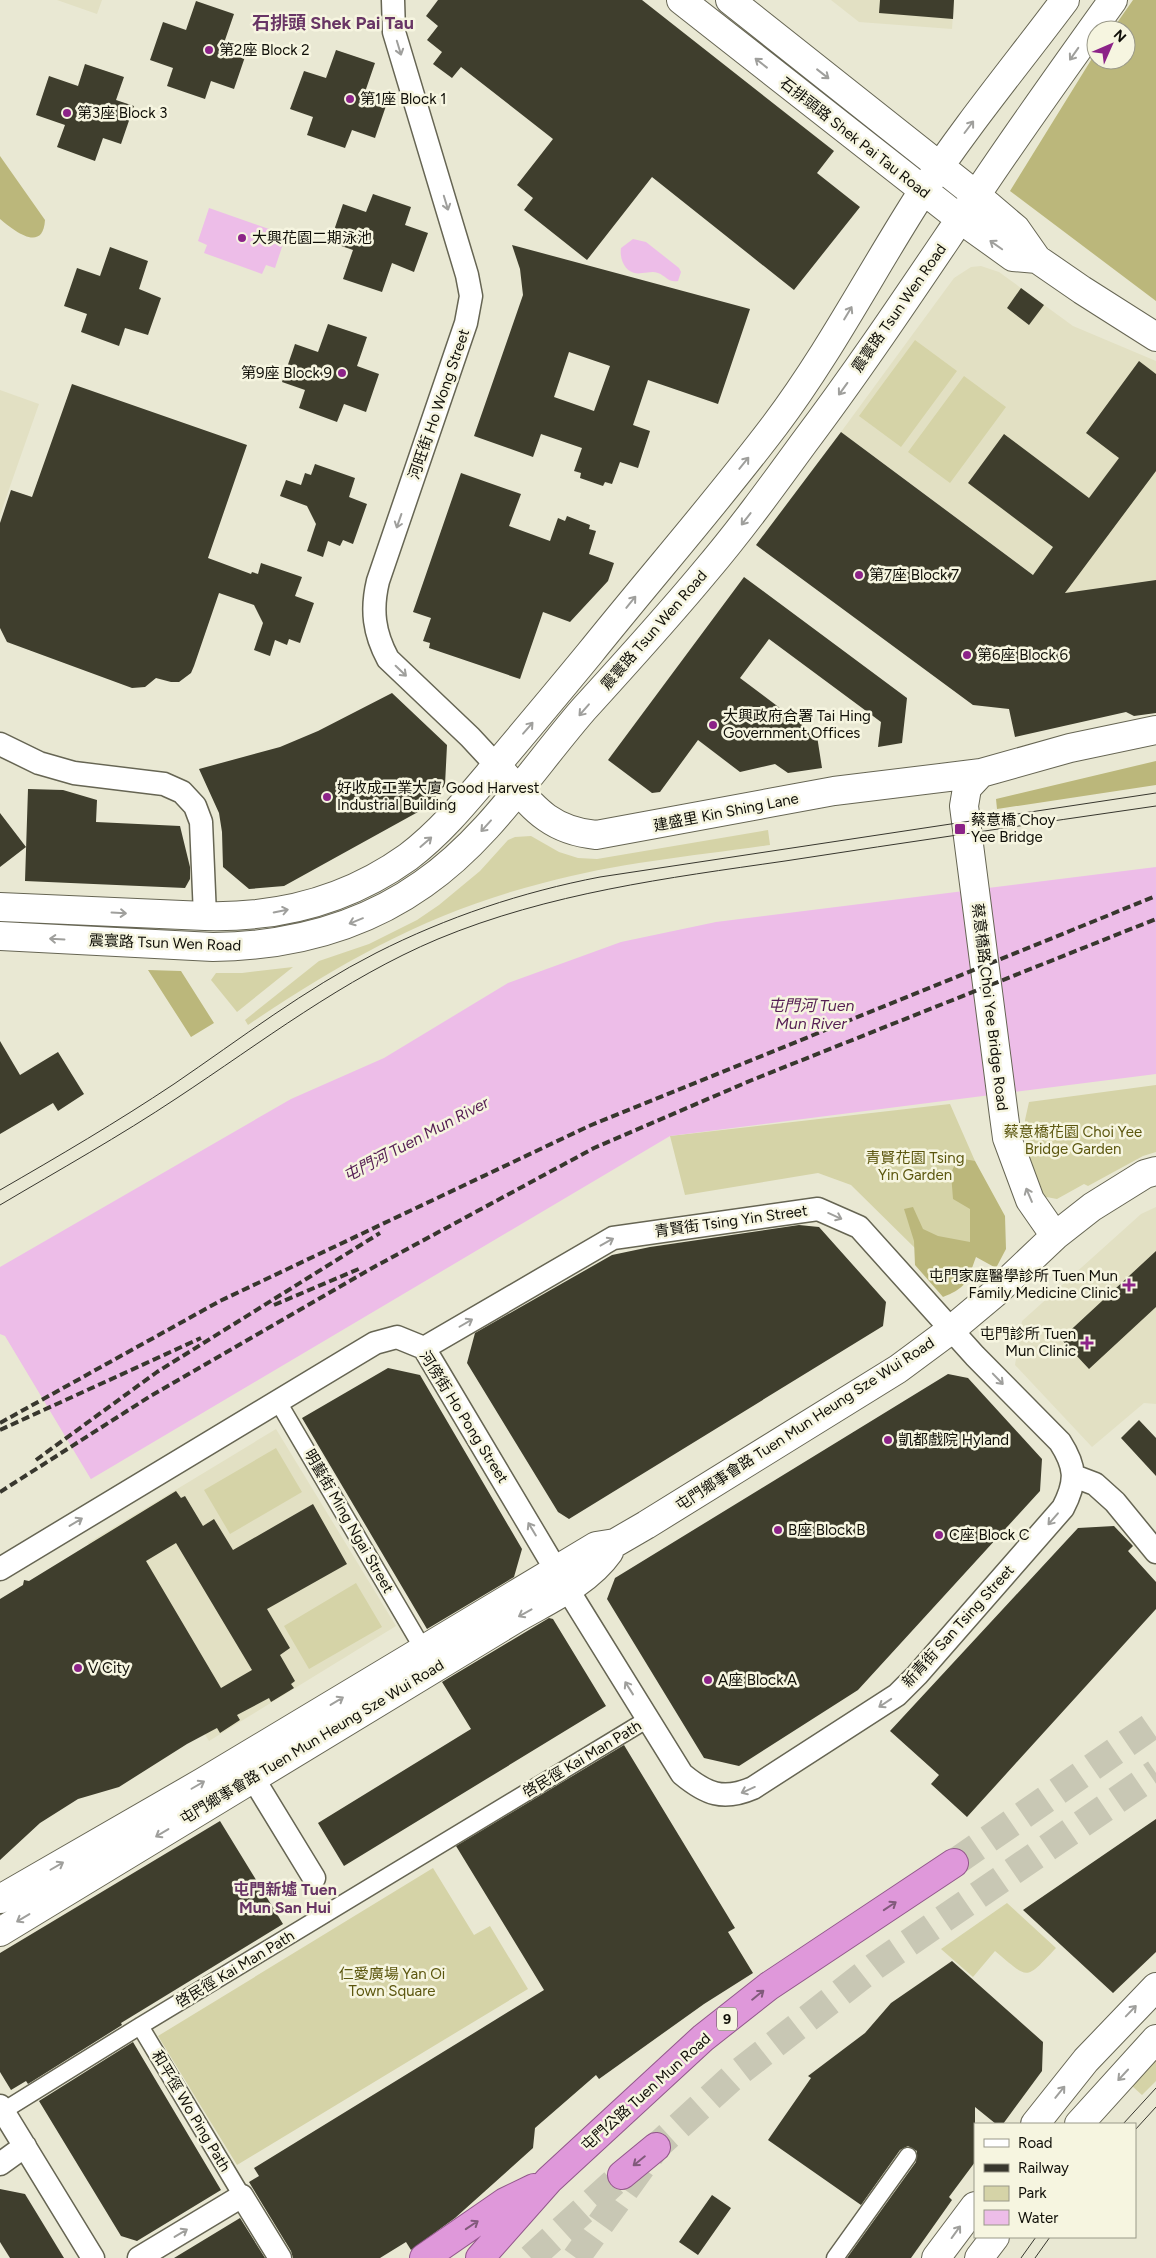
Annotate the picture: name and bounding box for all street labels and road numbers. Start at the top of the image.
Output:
street label: 石排頭路 Shek Pai Tau Road [776,74,934,202]
street label: 震寰路 Tsun Wen Road [848,240,950,376]
street label: 河旺街 Ho Wong Street [405,326,473,482]
street label: 震寰路 Tsun Wen Road [597,567,711,693]
street label: 建盛里 Kin Shing Lane [652,789,800,835]
street label: 蔡意橋路 Choi Yee Bridge Road [968,902,1012,1112]
street label: 震寰路 Tsun Wen Road [89,931,241,955]
street label: 青賢街 Tsing Yin Street [653,1201,809,1241]
street label: 屯門鄉事會路 Tuen Mun Heung Sze Wui Road [672,1333,938,1515]
street label: 河傍街 Ho Pong Street [416,1348,512,1487]
street label: 明藝街 Ming Ngai Street [300,1446,398,1596]
street label: 新青街 San Tsing Street [898,1561,1018,1691]
street label: 屯門鄉事會路 Tuen Mun Heung Sze Wui Road [177,1656,447,1828]
street label: 啓民徑 Kai Man Path [519,1716,645,1802]
street label: 啓民徑 Kai Man Path [172,1926,298,2012]
road number: 9 [717,2008,737,2030]
street label: 屯門公路 Tuen Mun Road [578,2029,714,2155]
street label: 和平徑 Wo Ping Path [148,2047,234,2175]

